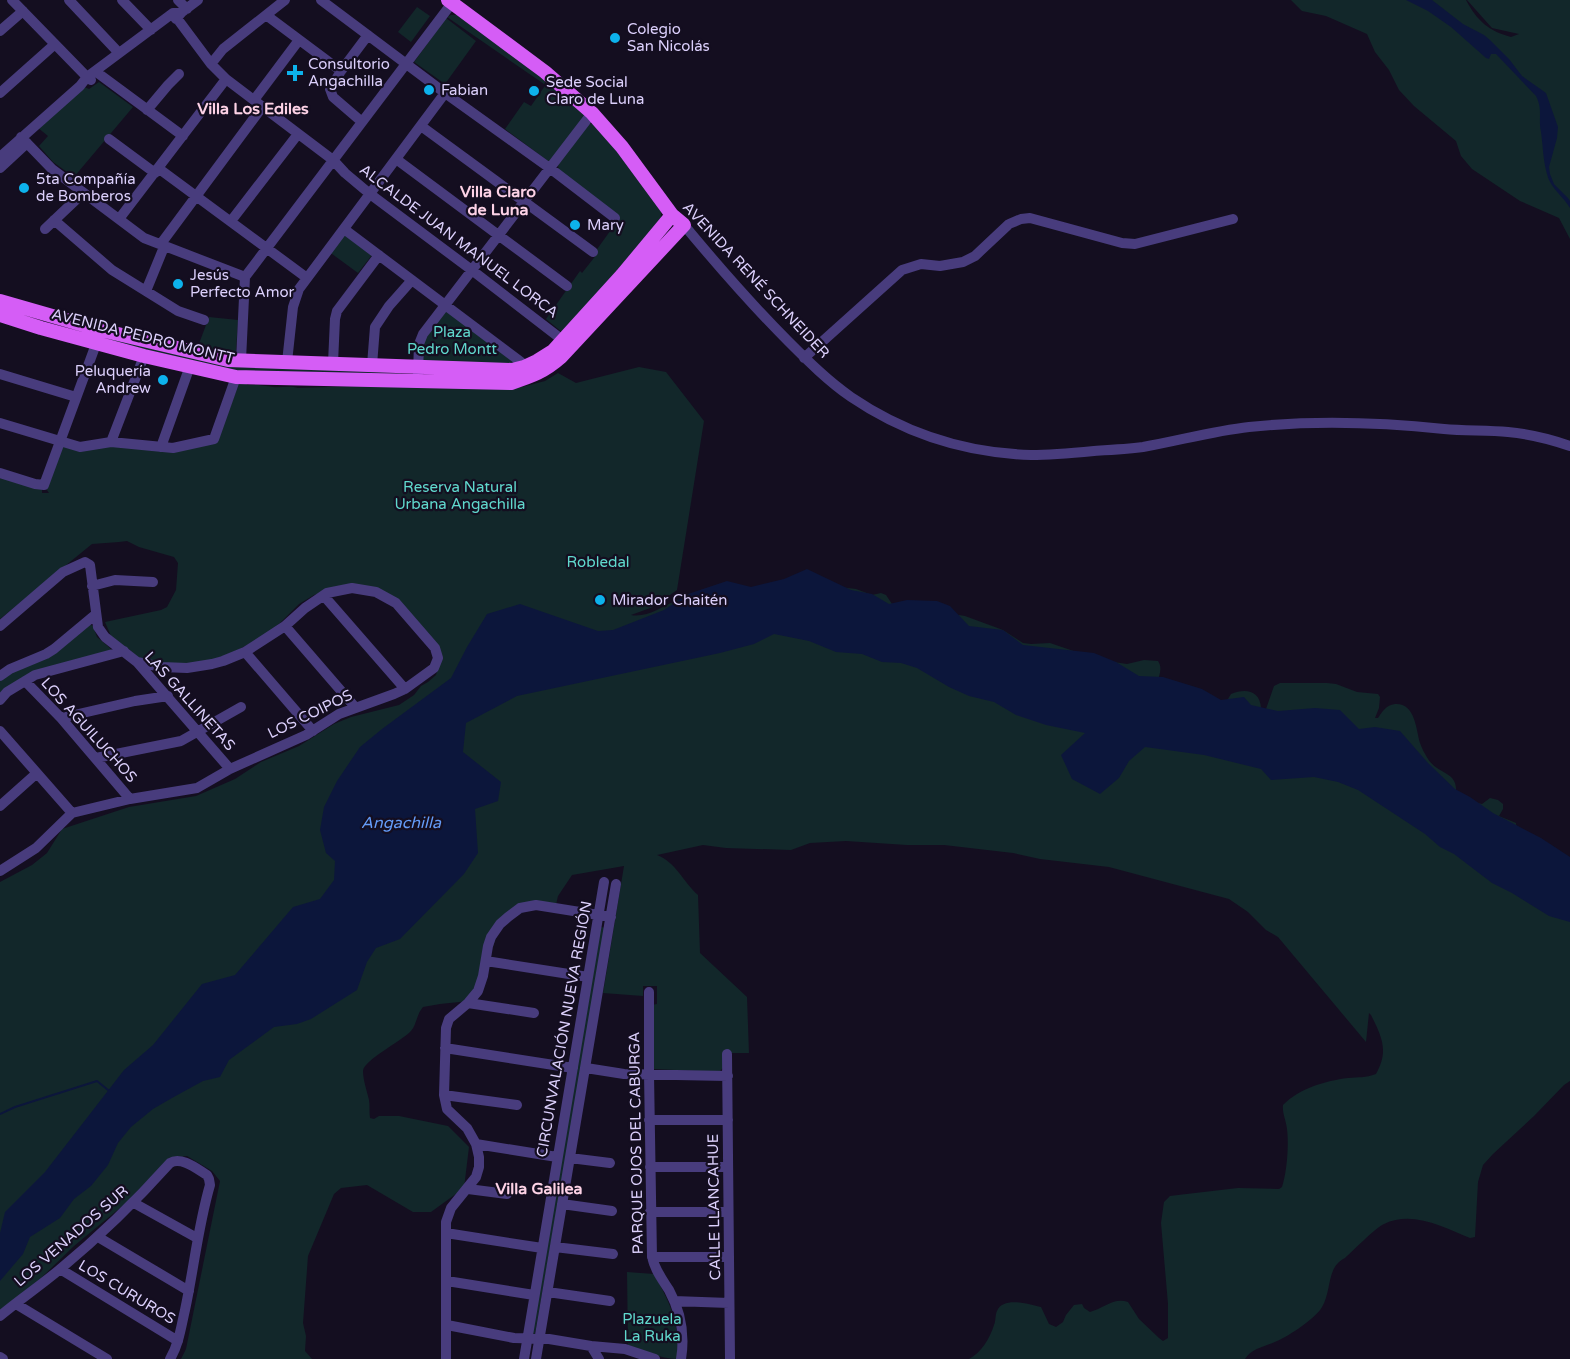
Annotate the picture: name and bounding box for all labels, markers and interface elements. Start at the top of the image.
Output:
place label: Colegio San Nicolás [627,20,710,55]
marker: Colegio San Nicolás [608,31,622,45]
place label: Consultorio Angachilla [308,55,390,90]
marker: Consultorio Angachilla [286,64,304,82]
place label: Sede Social Claro de Luna [546,73,644,108]
place label: Fabian [441,81,488,99]
marker: Fabian [422,83,436,97]
marker: Sede Social Claro de Luna [527,84,541,98]
district label: Villa Los Ediles [197,99,309,119]
street label: ALCALDE JUAN MANUEL LORCA [356,160,562,322]
place label: 5ta Compañía de Bomberos [36,170,136,205]
marker: 5ta Compañía de Bomberos [17,181,31,195]
district label: Villa Claro de Luna [460,182,536,220]
street label: AVENIDA RENÉ SCHNEIDER [679,198,833,362]
place label: Mary [587,216,624,234]
marker: Mary [568,218,582,232]
place label: Jesús Perfecto Amor [190,266,295,301]
marker: Jesús Perfecto Amor [171,277,185,291]
street label: AVENIDA PEDRO MONTT [50,305,236,367]
park label: Plaza Pedro Montt [407,323,497,358]
place label: Peluquería Andrew [75,362,151,397]
marker: Peluquería Andrew [156,373,170,387]
park label: Reserva Natural Urbana Angachilla [394,478,526,513]
park label: Robledal [566,553,630,571]
place label: Mirador Chaitén [612,591,727,609]
marker: Mirador Chaitén [593,593,607,607]
street label: LAS GALLINETAS [141,648,239,754]
street label: LOS AGUILUCHOS [37,674,141,786]
street label: LOS COIPOS [265,686,355,742]
water label: Angachilla [361,813,442,833]
street label: CIRCUNVALACIÓN NUEVA REGIÓN [533,899,595,1159]
street label: PARQUE OJOS DEL CABURGA [625,1032,647,1254]
street label: CALLE LLANCAHUE [704,1134,724,1280]
district label: Villa Galilea [495,1179,583,1199]
street label: LOS VENADOS SUR [10,1182,132,1290]
street label: LOS CURUROS [75,1256,179,1328]
park label: Plazuela La Ruka [622,1310,682,1345]

